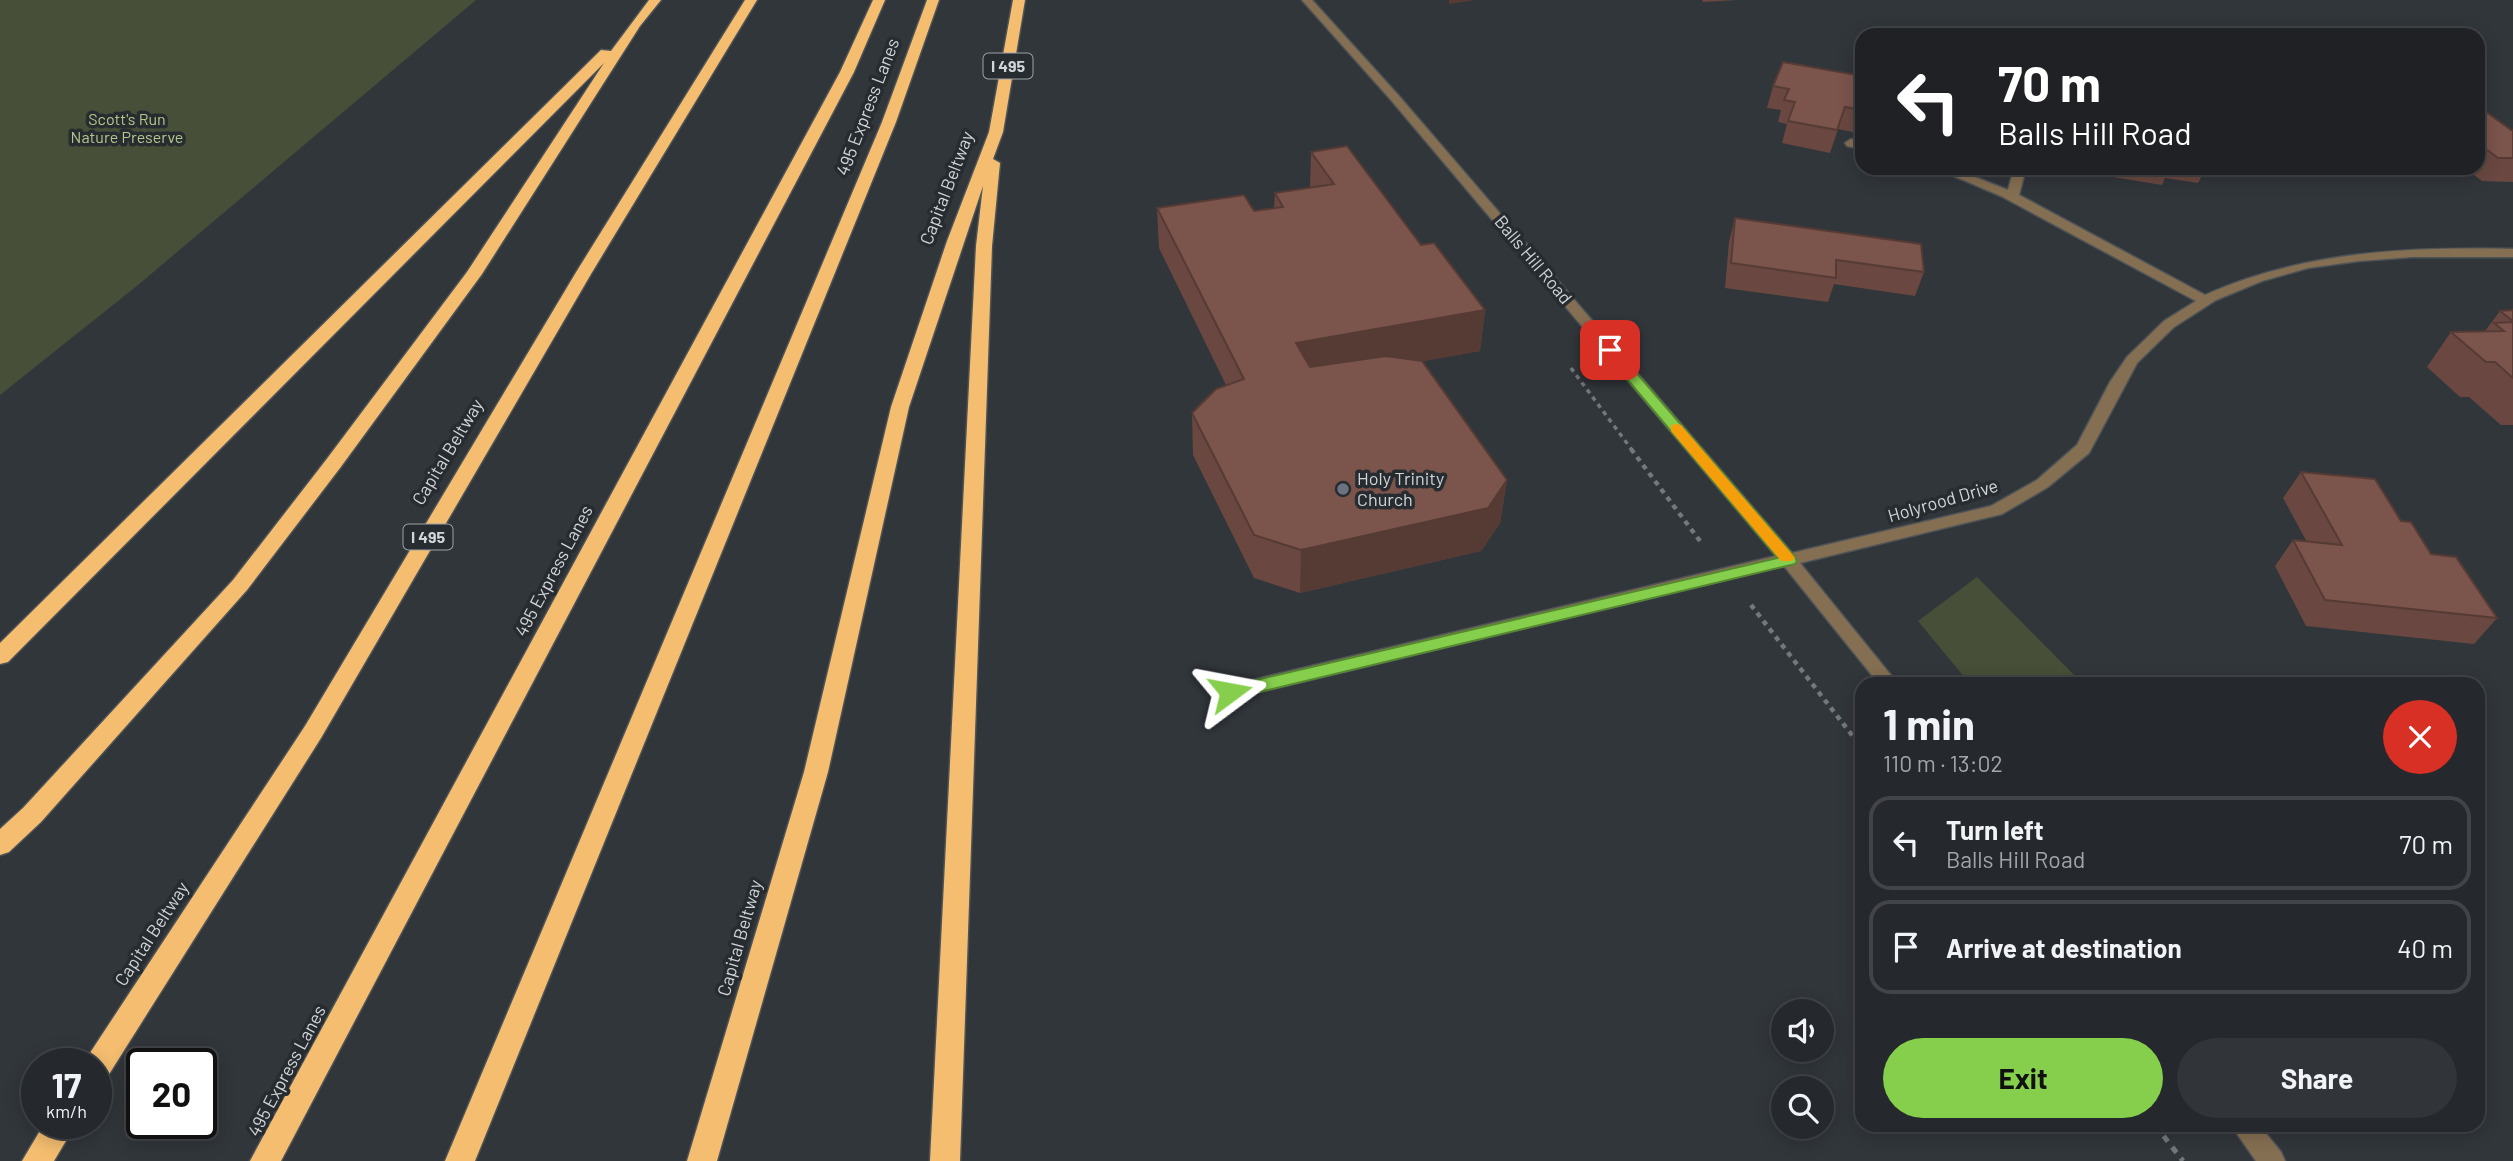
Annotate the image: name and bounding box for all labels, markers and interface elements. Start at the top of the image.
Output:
street label: 495 Express Lanes [831,35,903,178]
text: 70 m [1998,53,2101,112]
road number: I 495 [984,54,1032,78]
icon: left [1883,56,1974,147]
park label: Scott's Run Nature Preserve [71,109,183,146]
text: Balls Hill Road [1998,113,2192,151]
street label: Capital Beltway [914,128,978,247]
street label: Balls Hill Road [1490,211,1577,308]
pin [1580,320,1640,380]
icon: arrive [1591,331,1629,369]
street label: Capital Beltway [407,394,487,508]
place label: Holy Trinity Church [1357,467,1444,510]
street label: Holyrood Drive [1885,474,2000,526]
marker: Holy Trinity Church [1335,481,1351,497]
street label: 495 Express Lanes [509,501,597,640]
road number: I 495 [404,524,452,550]
position arrow [1193,655,1267,729]
text: 1 min [1883,698,1975,748]
button: close [2383,700,2457,774]
text: 110 m · 13:02 [1883,749,2003,777]
text: Turn left [1946,814,2044,845]
icon: left [1887,824,1925,862]
text: 70 m [2399,828,2453,859]
text: Balls Hill Road [1946,845,2085,873]
street label: Capital Beltway [109,877,193,990]
street label: Capital Beltway [712,877,766,998]
icon: arrive [1887,928,1925,966]
text: Arrive at destination [1946,932,2182,963]
text: 40 m [2397,932,2453,963]
map controls [1771,999,1834,1139]
button: sound [1771,999,1834,1062]
street label: 495 Express Lanes [242,1001,330,1140]
button: Exit [1883,1038,2163,1118]
button: Share [2177,1038,2457,1118]
speed limit sign: 20 [126,1048,217,1139]
text: 17 [52,1063,81,1105]
button: search [1771,1076,1834,1139]
text: km/h [46,1100,87,1122]

